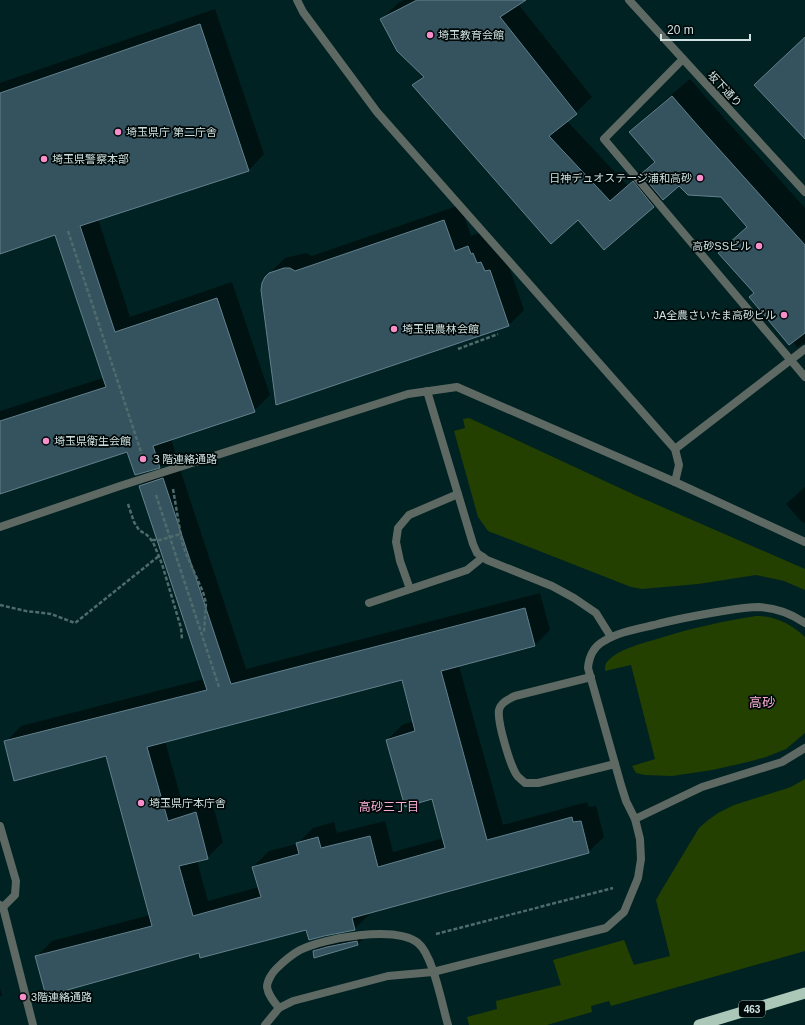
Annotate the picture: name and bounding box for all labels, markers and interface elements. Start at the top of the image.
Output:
scale bar [661,16,750,42]
text: 20 m [667,23,694,37]
place label: 埼玉教育会館 [438,29,504,41]
marker: 埼玉教育会館 [425,30,435,40]
street label: 坂下通り [706,69,744,109]
place label: 埼玉県庁 第二庁舎 [126,126,217,138]
marker: 埼玉県庁 第二庁舎 [113,127,123,137]
place label: 埼玉県警察本部 [52,153,129,165]
marker: 埼玉県警察本部 [39,154,49,164]
place label: 日神デュオステージ浦和高砂 [549,172,692,184]
marker: 日神デュオステージ浦和高砂 [695,173,705,183]
place label: 高砂SSビル [692,240,751,252]
marker: 高砂SSビル [754,241,764,251]
place label: JA全農さいたま高砂ビル [653,309,776,321]
marker: JA全農さいたま高砂ビル [779,310,789,320]
place label: 埼玉県農林会館 [402,323,479,335]
marker: 埼玉県農林会館 [389,324,399,334]
place label: 埼玉県衛生会館 [54,435,131,447]
marker: 埼玉県衛生会館 [41,436,51,446]
place label: ３階連絡通路 [151,453,217,465]
marker: ３階連絡通路 [138,454,148,464]
district label: 高砂 [749,695,775,710]
place label: 埼玉県庁本庁舎 [149,797,226,809]
marker: 埼玉県庁本庁舎 [136,798,146,808]
district label: 高砂三丁目 [359,800,419,814]
place label: 3階連絡通路 [31,991,92,1003]
marker: 3階連絡通路 [18,992,28,1002]
road number: 463 [739,1001,765,1017]

